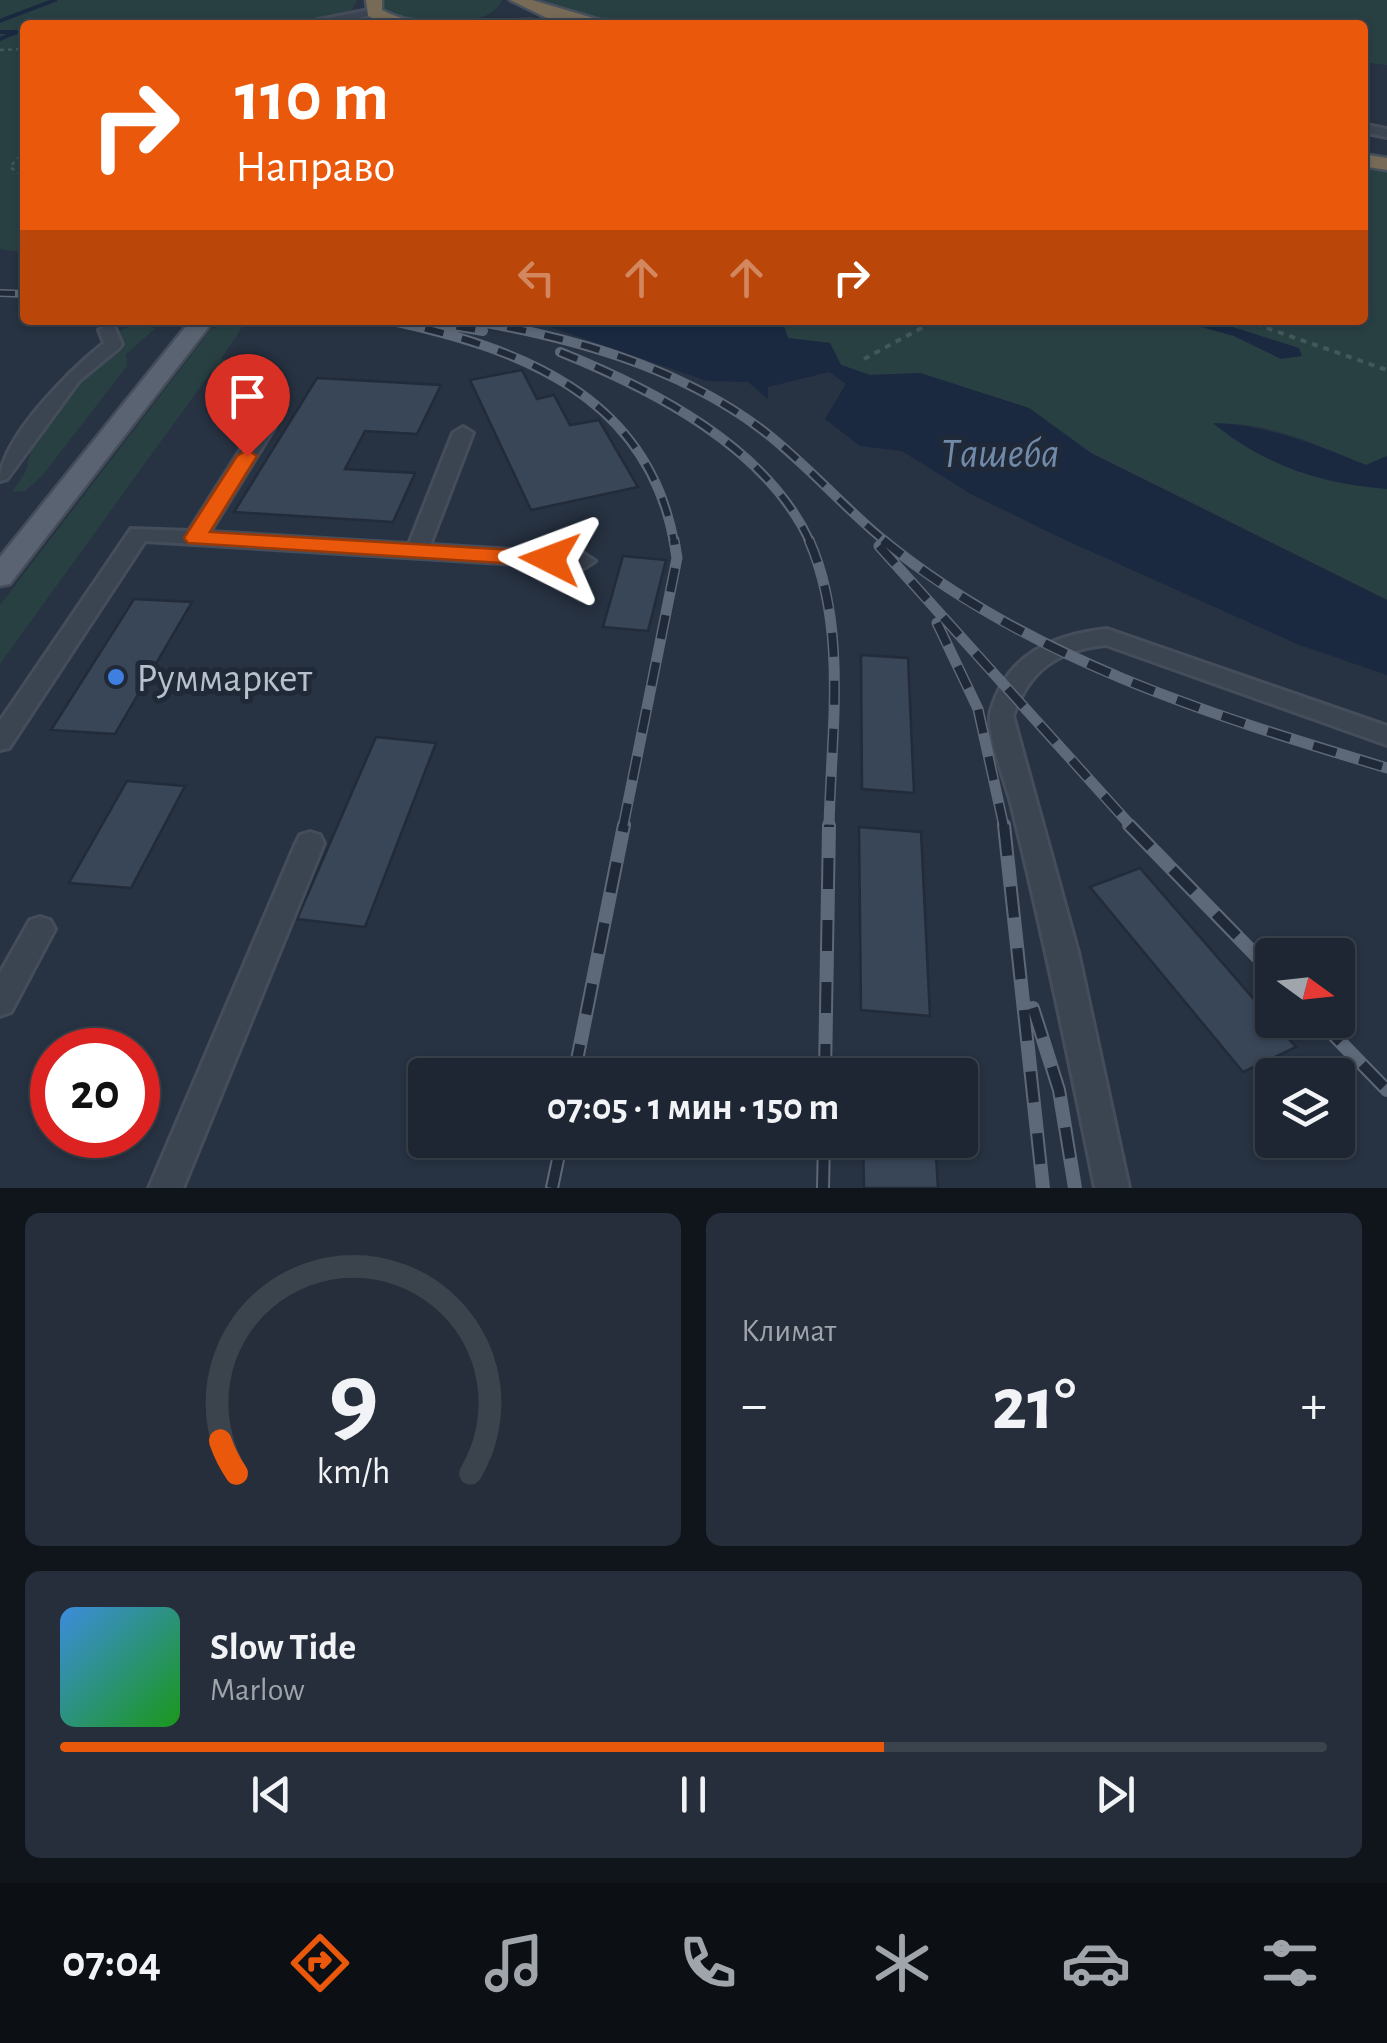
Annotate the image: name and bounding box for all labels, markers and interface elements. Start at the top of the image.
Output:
icon: right [70,60,200,190]
text: 110 m [235,63,389,133]
text: Направо [235,145,395,190]
icon: left [509,250,564,305]
icon: ahead [614,250,669,305]
icon: ahead [719,250,774,305]
icon: right [824,250,879,305]
pin [205,354,290,457]
icon: arrive [220,369,275,424]
water label: Ташеба [941,433,1059,475]
position arrow [498,507,602,611]
place label: Руммаркет [136,659,313,699]
marker: Руммаркет [105,666,127,688]
north arrow [1255,938,1355,1038]
map controls [1255,938,1355,1158]
speed limit sign: 20 [30,1028,160,1158]
button: layers [1255,1058,1355,1158]
text: 07:05 · 1 мин · 150 m [547,1089,839,1127]
text: Климат [741,1315,836,1347]
text: 9 [328,1348,378,1452]
text: 21° [992,1368,1076,1443]
text: − [741,1378,767,1433]
text: + [1301,1378,1327,1433]
text: km/h [316,1454,390,1490]
text: Slow Tide [210,1629,356,1667]
text: Marlow [210,1674,305,1706]
icon: previous [244,1767,299,1822]
icon: pause [666,1767,721,1822]
icon: next [1088,1767,1143,1822]
icon: directions [285,1928,355,1998]
icon: music [479,1928,549,1998]
icon: phone [673,1928,743,1998]
icon: climate [867,1928,937,1998]
icon: car [1061,1928,1131,1998]
icon: filters [1255,1928,1325,1998]
text: 07:04 [62,1940,161,1985]

